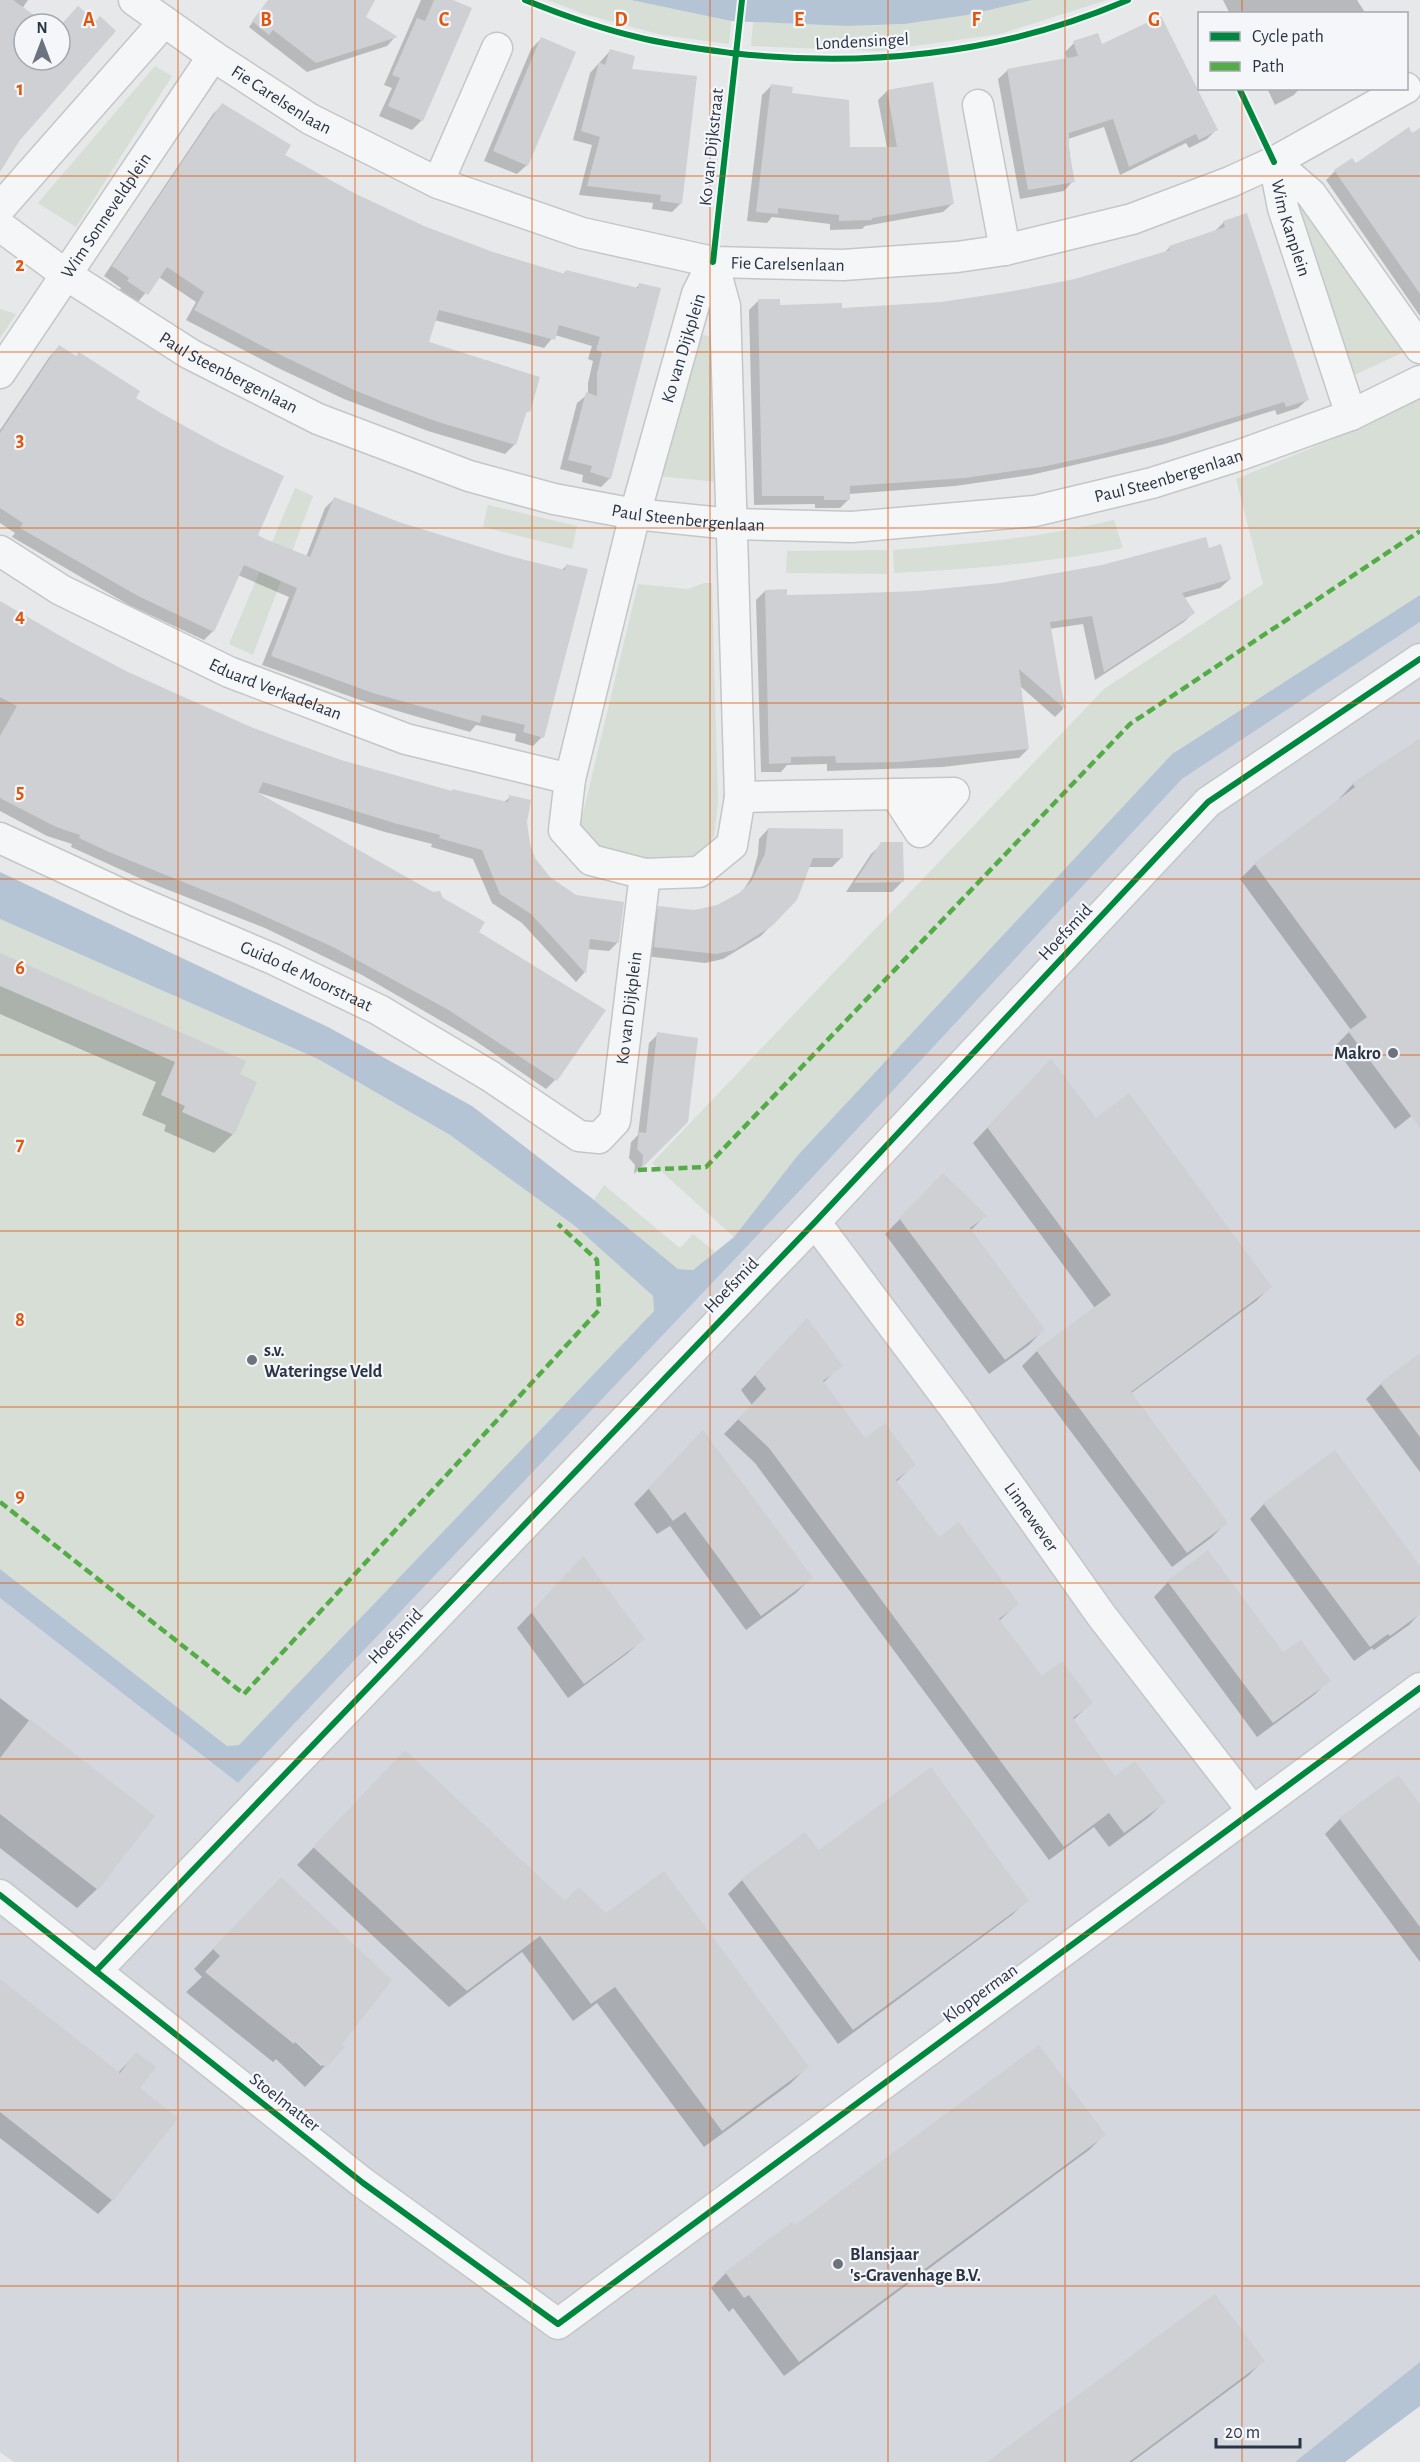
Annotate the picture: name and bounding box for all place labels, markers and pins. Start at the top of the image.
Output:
place label: Makro [1334,1045,1381,1063]
marker: Makro [1386,1046,1400,1060]
place label: s.v. Wateringse Veld [264,1342,383,1381]
marker: s.v. Wateringse Veld [245,1353,259,1367]
place label: Blansjaar 's-Gravenhage B.V. [850,2246,981,2285]
marker: Blansjaar 's-Gravenhage B.V. [831,2257,845,2271]

